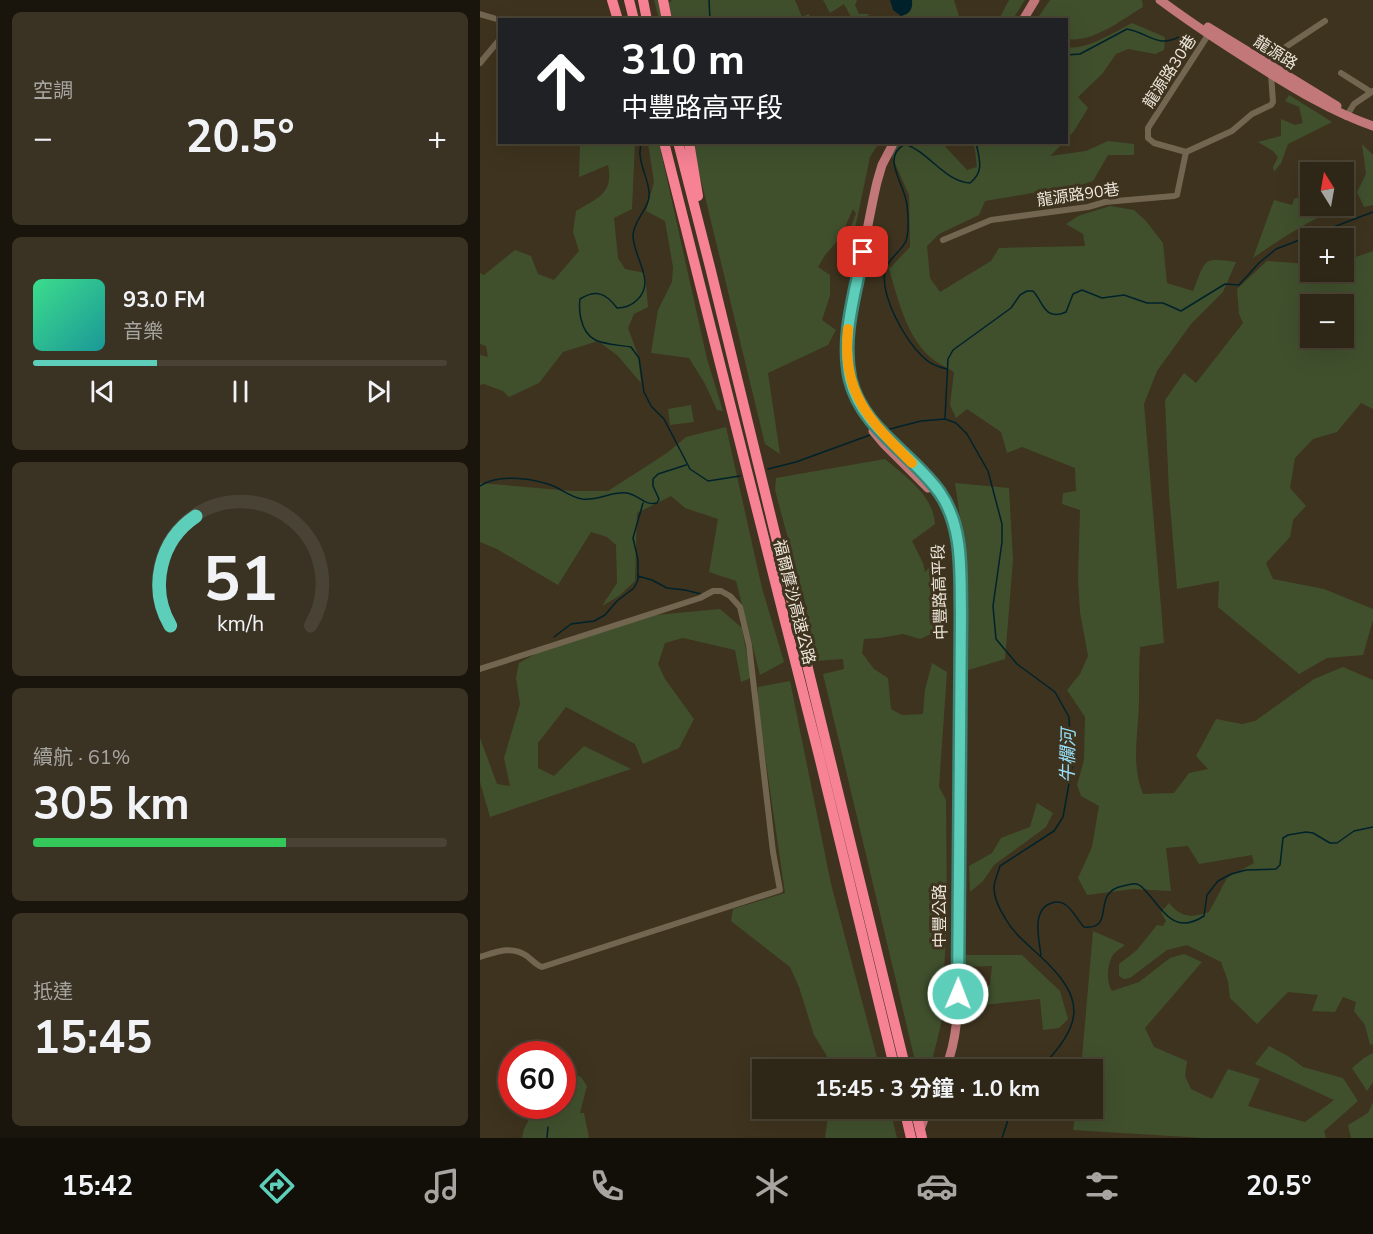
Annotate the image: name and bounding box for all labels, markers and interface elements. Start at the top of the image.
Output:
street label: 龍源路30巷 [1138,31,1202,112]
street label: 龍源路 [1249,31,1302,75]
text: 310 m [621,32,745,89]
icon: ahead [522,42,600,120]
text: 空調 [33,77,73,104]
text: 中豐路高平段 [621,90,783,127]
text: 20.5° [185,107,295,168]
text: − [33,116,53,161]
text: + [427,116,447,161]
north arrow [1300,162,1354,216]
map controls [1300,162,1354,348]
street label: 龍源路90巷 [1035,178,1121,212]
pin [837,226,888,277]
button: + [1300,228,1354,282]
icon: arrive [846,235,879,268]
text: 93.0 FM [123,285,205,315]
button: − [1300,294,1354,348]
text: 音樂 [123,318,163,345]
icon: previous [86,375,119,408]
icon: pause [224,375,257,408]
icon: next [362,375,395,408]
text: 51 [203,537,277,622]
street label: 福爾摩沙高速公路 [768,537,820,667]
street label: 中豐路高平段 [927,544,953,640]
text: km/h [216,609,264,639]
water label: 牛欄河 [1056,726,1081,783]
text: 續航 · 61% [33,744,130,771]
text: 305 km [33,774,190,835]
street label: 中豐公路 [929,884,951,948]
position arrow [926,962,990,1026]
text: 抵達 [33,978,73,1005]
text: 15:45 [33,1008,152,1069]
speed limit sign: 60 [498,1041,576,1119]
text: 15:45 · 3 分鐘 · 1.0 km [815,1074,1040,1104]
icon: directions [256,1165,298,1207]
icon: music [421,1165,463,1207]
icon: phone [586,1165,628,1207]
icon: climate [751,1165,793,1207]
icon: car [916,1165,958,1207]
icon: filters [1081,1165,1123,1207]
text: 15:42 [61,1168,133,1205]
text: 20.5° [1246,1168,1311,1205]

